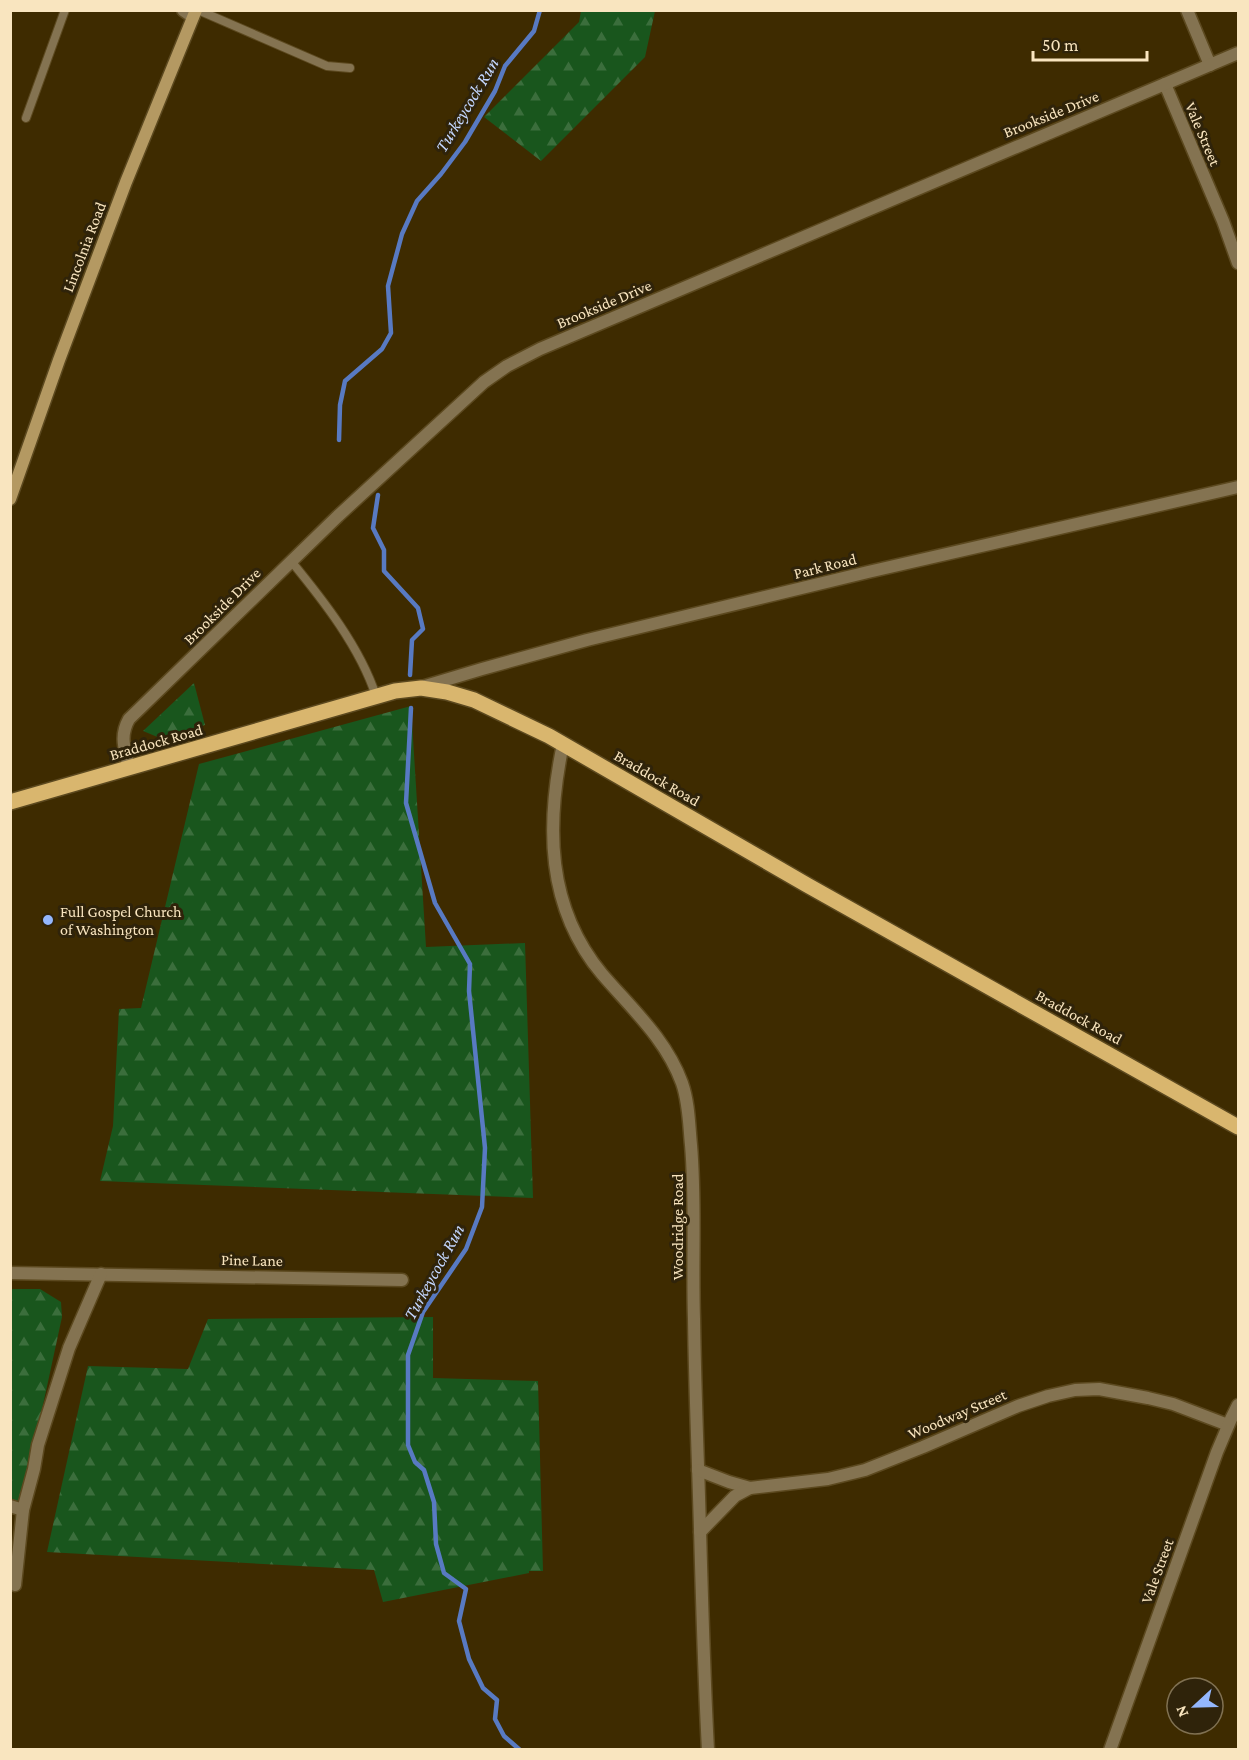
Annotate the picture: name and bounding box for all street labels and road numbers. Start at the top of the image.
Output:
street label: Brookside Drive [1001,87,1101,141]
street label: Vale Street [1182,100,1224,169]
street label: Lincolnia Road [59,199,109,294]
street label: Brookside Drive [554,276,654,332]
street label: Park Road [792,550,859,582]
street label: Brookside Drive [180,564,264,648]
street label: Braddock Road [108,720,205,763]
street label: Braddock Road [611,747,703,810]
street label: Braddock Road [1033,986,1126,1048]
street label: Woodridge Road [669,1173,687,1280]
street label: Pine Lane [221,1251,283,1269]
street label: Woodway Street [905,1385,1010,1443]
street label: Vale Street [1137,1536,1177,1606]

